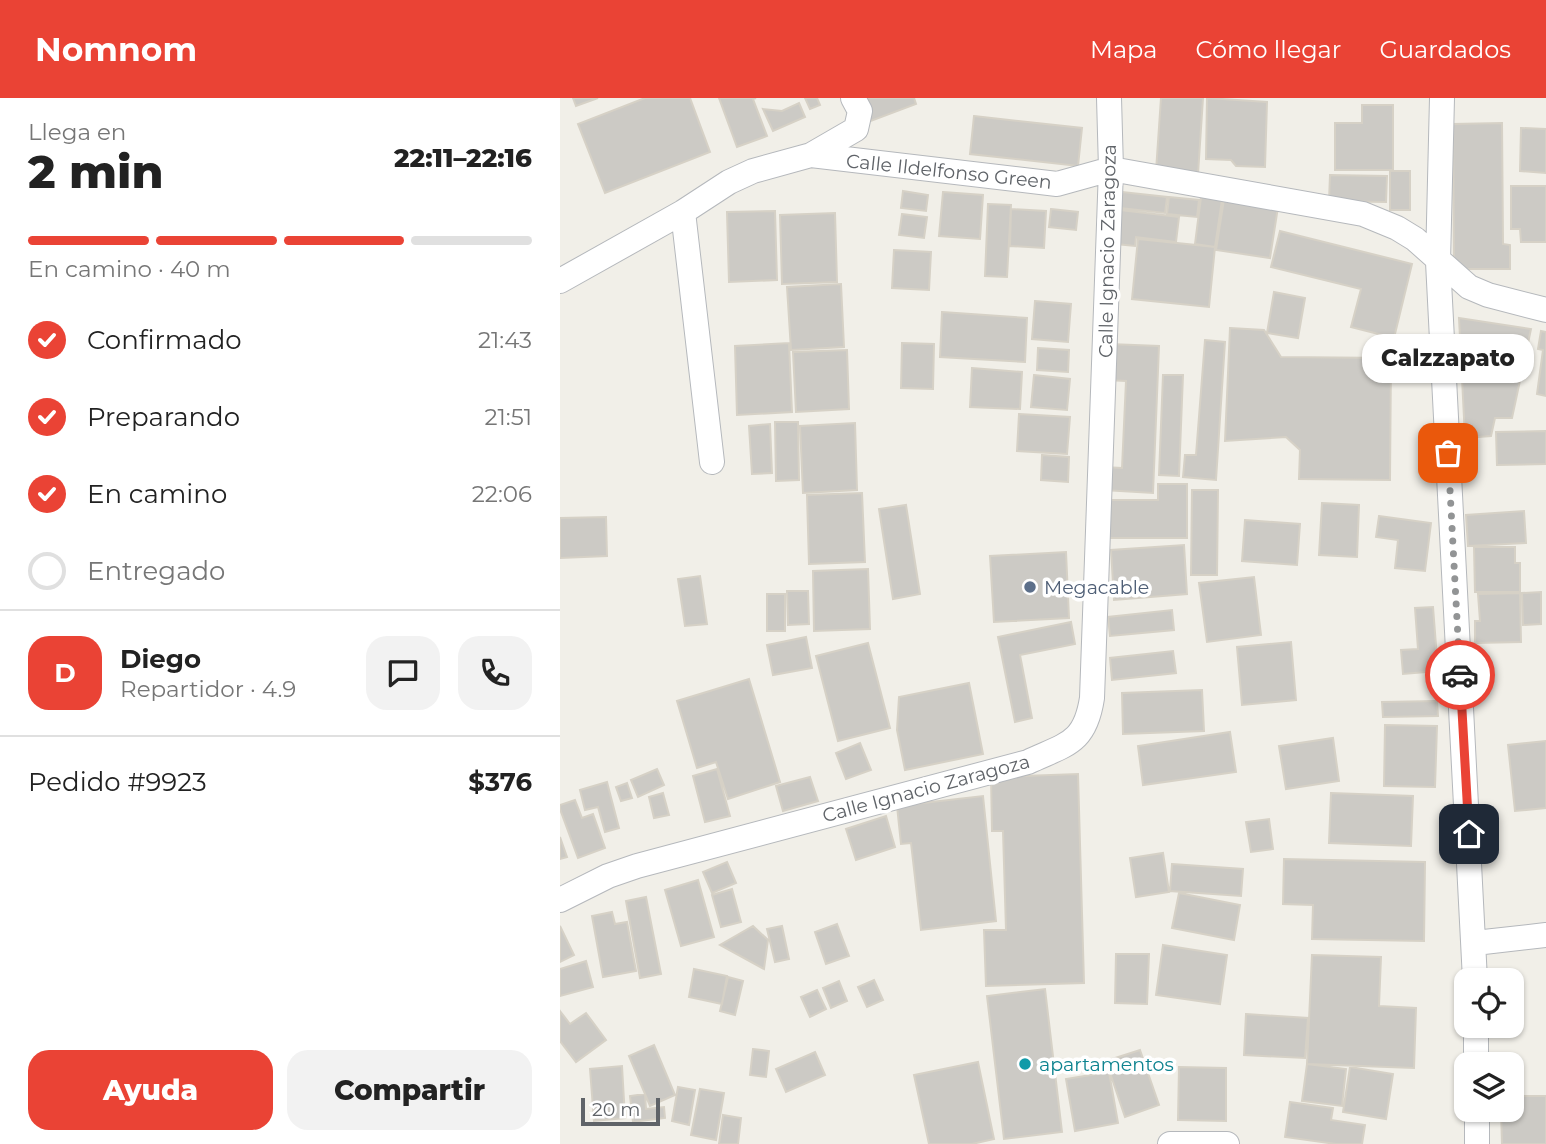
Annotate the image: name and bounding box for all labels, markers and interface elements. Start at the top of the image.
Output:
text: Nomnom [35,29,197,69]
text: Mapa [1090,35,1157,64]
text: Cómo llegar [1195,35,1341,64]
text: Guardados [1379,35,1511,64]
text: Llega en [28,118,126,146]
text: 22:11–22:16 [394,142,532,174]
text: 2 min [28,143,163,200]
street label: Calle Ignacio Zaragoza [1094,144,1121,358]
street label: Calle Ildelfonso Green [845,149,1053,194]
text: En camino · 40 m [28,255,231,283]
icon: check [28,321,66,359]
text: Confirmado [87,324,242,356]
text: 21:43 [478,326,532,354]
callout: Calzzapato [1362,334,1534,383]
text: Calzzapato [1381,344,1515,372]
icon: check [28,398,66,436]
text: Preparando [87,401,240,433]
text: 21:51 [484,403,532,431]
pin [1418,423,1478,483]
icon: bag [1429,434,1467,472]
icon: check [28,475,66,513]
text: En camino [87,478,227,510]
text: 22:06 [472,480,532,508]
text: Entregado [87,555,225,587]
place label: Megacable [1044,576,1149,599]
marker: Megacable [1022,579,1038,595]
button: chat [366,636,440,710]
button: phone [458,636,532,710]
courier [1425,640,1495,710]
text: Diego [120,643,201,675]
icon: car [1441,656,1479,694]
text: D [54,657,76,689]
text: Repartidor · 4.9 [120,675,296,703]
street label: Calle Ignacio Zaragoza [820,750,1032,827]
text: Pedido #9923 [28,766,207,798]
text: $376 [468,766,532,798]
pin [1439,804,1499,864]
icon: home [1450,815,1488,853]
map controls [1454,968,1524,1122]
button: locate [1454,968,1524,1038]
button: Ayuda [28,1050,273,1130]
button: Compartir [287,1050,532,1130]
button: layers [1454,1052,1524,1122]
place label: apartamentos [1039,1053,1174,1076]
marker: apartamentos [1017,1056,1033,1072]
scale bar [581,1095,660,1127]
text: 20 m [592,1098,640,1121]

